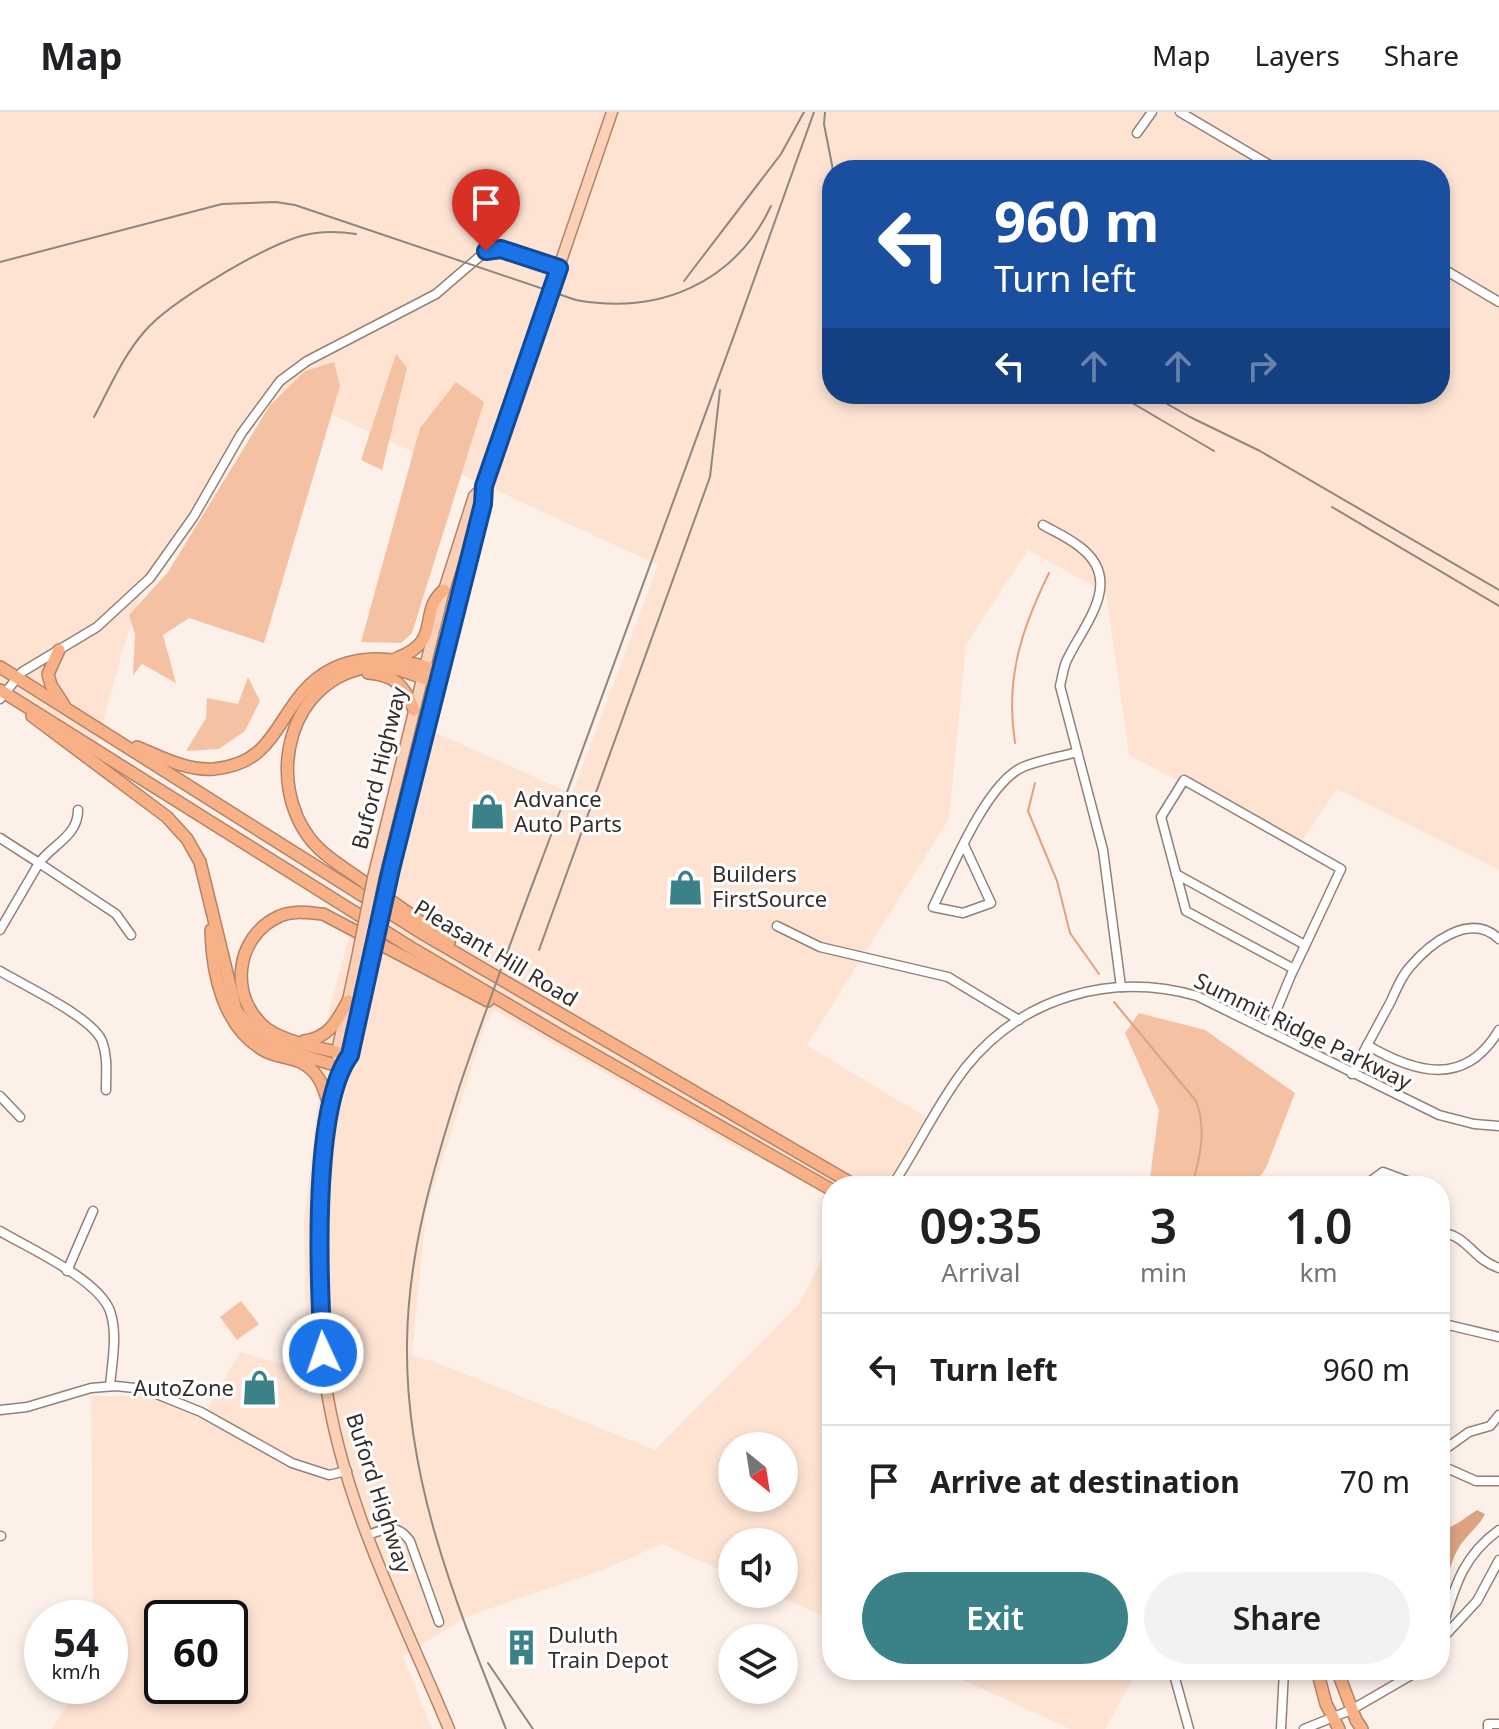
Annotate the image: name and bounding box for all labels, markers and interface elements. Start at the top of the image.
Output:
text: Map [40,29,123,81]
text: Map [1152,36,1210,74]
text: Layers [1254,36,1340,74]
text: Share [1384,36,1459,74]
pin [452,169,520,251]
icon: arrive [464,181,508,225]
text: 960 m [994,182,1159,258]
icon: left [862,192,966,296]
text: Turn left [994,254,1136,303]
icon: left [988,344,1032,388]
icon: ahead [1072,344,1116,388]
icon: ahead [1156,344,1200,388]
icon: right [1240,344,1284,388]
street label: Buford Highway [343,683,413,852]
place label: Advance Auto Parts [514,783,622,838]
shop icon: Advance Auto Parts [469,793,507,831]
place label: Builders FirstSource [712,858,827,913]
shop icon: Builders FirstSource [667,868,705,906]
street label: Pleasant Hill Road [409,891,584,1013]
street label: Summit Ridge Parkway [1190,964,1418,1096]
text: 09:35 [919,1193,1042,1258]
text: 3 [1150,1193,1177,1258]
text: 1.0 [1284,1193,1353,1258]
text: Arrival [941,1254,1021,1290]
text: min [1140,1254,1187,1290]
text: km [1299,1254,1338,1290]
position arrow [281,1311,365,1395]
icon: left [862,1347,906,1391]
text: Turn left [930,1349,1058,1390]
text: 960 m [1323,1349,1410,1390]
shop icon: AutoZone [241,1369,279,1407]
place label: AutoZone [133,1372,234,1402]
street label: Buford Highway [340,1409,420,1577]
north arrow [718,1432,798,1512]
map controls [718,1432,798,1704]
icon: arrive [862,1459,906,1503]
text: Arrive at destination [930,1461,1240,1502]
text: 70 m [1340,1461,1410,1502]
button: sound [718,1528,798,1608]
button: Exit [862,1572,1128,1664]
button: Share [1144,1572,1410,1664]
speed limit sign: 60 [144,1600,248,1704]
text: 54 [53,1614,99,1669]
place label: Duluth Train Depot [548,1619,668,1674]
button: layers [718,1624,798,1704]
building icon: Duluth Train Depot [503,1629,541,1667]
text: km/h [51,1658,101,1685]

